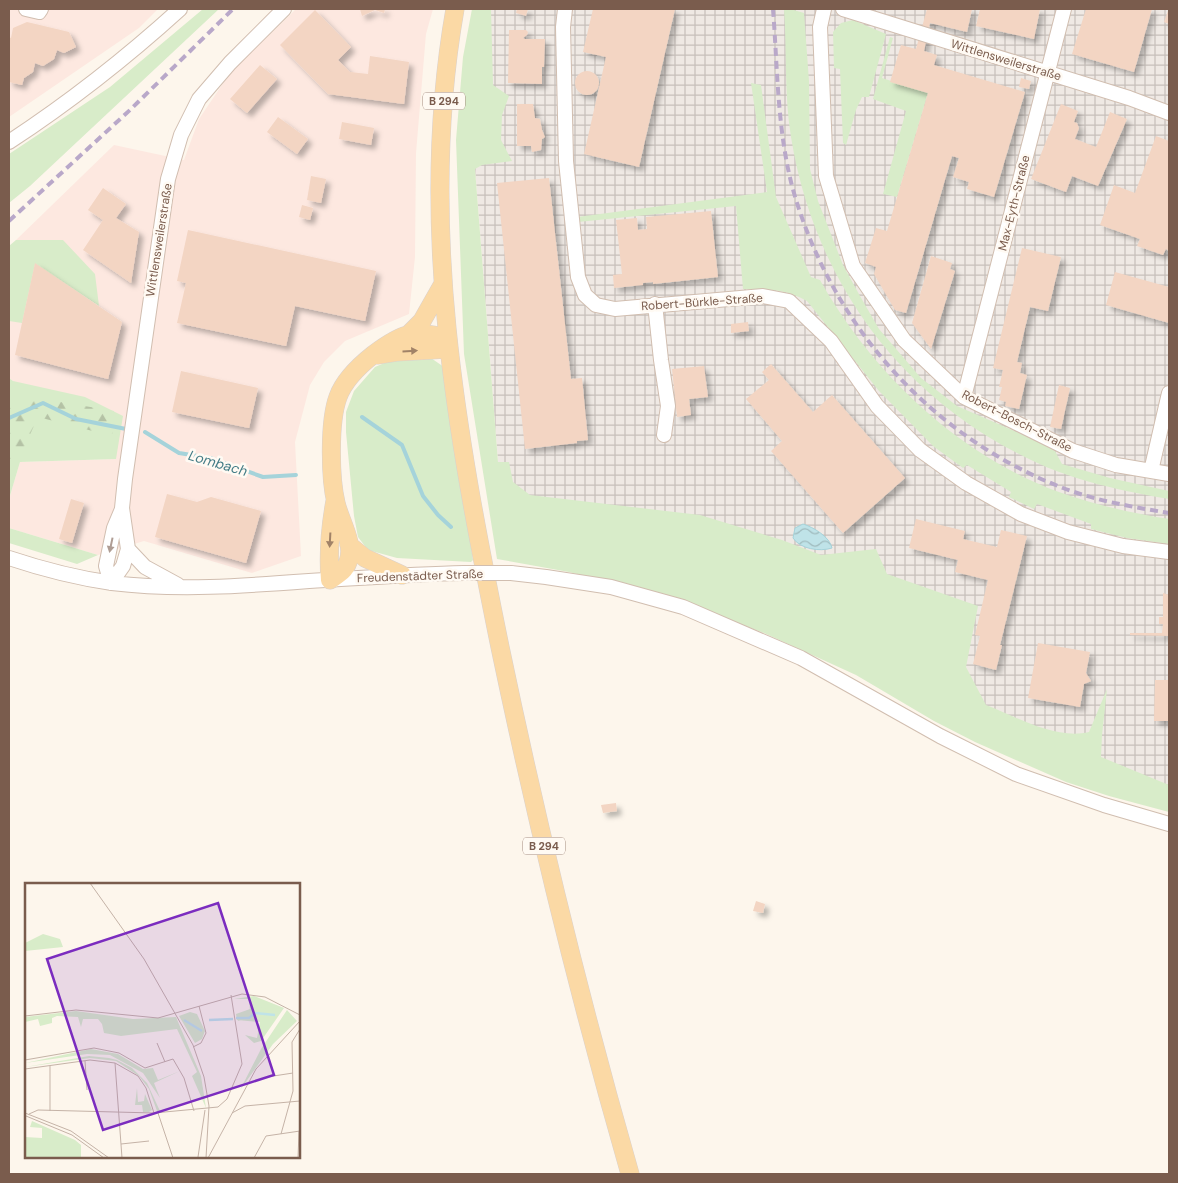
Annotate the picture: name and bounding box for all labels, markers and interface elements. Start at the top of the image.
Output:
street label: Wittlensweilerstraße [949,36,1063,84]
road number: B 294 [423,92,465,110]
street label: Max-Eyth-Straße [994,153,1034,252]
street label: Wittlensweilerstraße [142,182,176,298]
street label: Robert-Bürkle-Straße [641,290,763,314]
one-way arrow [402,347,418,355]
street label: Robert-Bosch-Straße [959,386,1075,456]
water label: Lombach [187,446,249,480]
one-way arrow [325,533,333,549]
one-way arrow [107,538,115,553]
street label: Freudenstädter Straße [357,566,484,586]
road number: B 294 [523,838,565,854]
inset map [25,883,300,1158]

